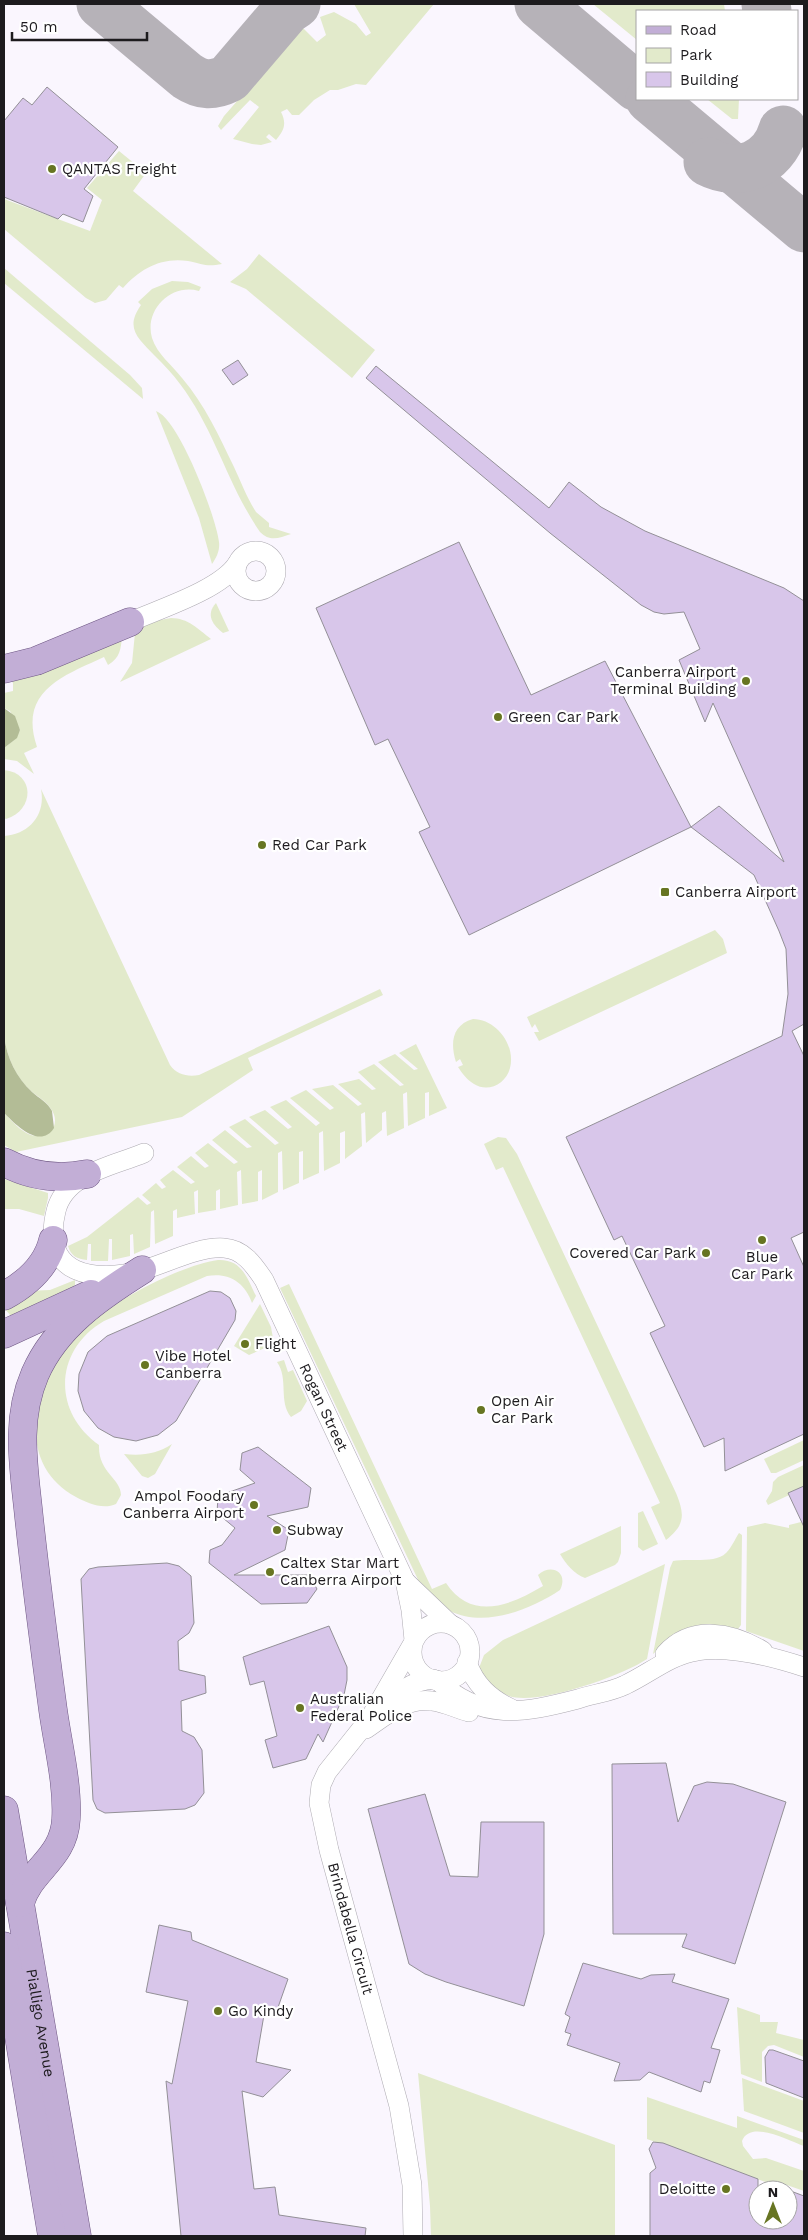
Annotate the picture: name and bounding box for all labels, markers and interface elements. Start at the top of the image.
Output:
scale bar [12,10,148,42]
legend [636,10,798,100]
text: 50 m [20,18,57,36]
text: Road [680,21,717,39]
text: Park [680,46,713,64]
text: Building [680,71,738,89]
place label: QANTAS Freight [62,160,177,178]
marker: QANTAS Freight [46,163,58,175]
place label: Canberra Airport Terminal Building [610,663,737,698]
marker: Canberra Airport Terminal Building [740,675,752,687]
place label: Green Car Park [508,708,619,726]
marker: Green Car Park [492,711,504,723]
place label: Red Car Park [272,836,367,854]
marker: Red Car Park [256,839,268,851]
place label: Canberra Airport [675,883,797,901]
marker: Canberra Airport [659,886,671,898]
marker: Blue Car Park [756,1234,768,1246]
place label: Covered Car Park [569,1244,696,1262]
marker: Covered Car Park [700,1247,712,1259]
place label: Blue Car Park [731,1248,793,1283]
place label: Flight [255,1335,297,1353]
marker: Flight [239,1338,251,1350]
place label: Vibe Hotel Canberra [155,1347,232,1382]
marker: Vibe Hotel Canberra [139,1359,151,1371]
street label: Rogan Street [295,1361,352,1455]
place label: Open Air Car Park [491,1392,554,1427]
marker: Open Air Car Park [475,1404,487,1416]
place label: Ampol Foodary Canberra Airport [123,1487,245,1522]
marker: Ampol Foodary Canberra Airport [248,1499,260,1511]
place label: Subway [287,1521,343,1539]
marker: Subway [271,1524,283,1536]
place label: Caltex Star Mart Canberra Airport [280,1554,402,1589]
marker: Caltex Star Mart Canberra Airport [264,1566,276,1578]
place label: Australian Federal Police [310,1690,412,1725]
marker: Australian Federal Police [294,1702,306,1714]
street label: Brindabella Circuit [324,1861,377,1997]
street label: Pialligo Avenue [22,1967,59,2078]
place label: Go Kindy [228,2002,293,2020]
marker: Go Kindy [212,2005,224,2017]
place label: Deloitte [659,2180,716,2198]
north arrow [748,2180,798,2230]
marker: Deloitte [720,2183,732,2195]
text: N [768,2184,778,2200]

